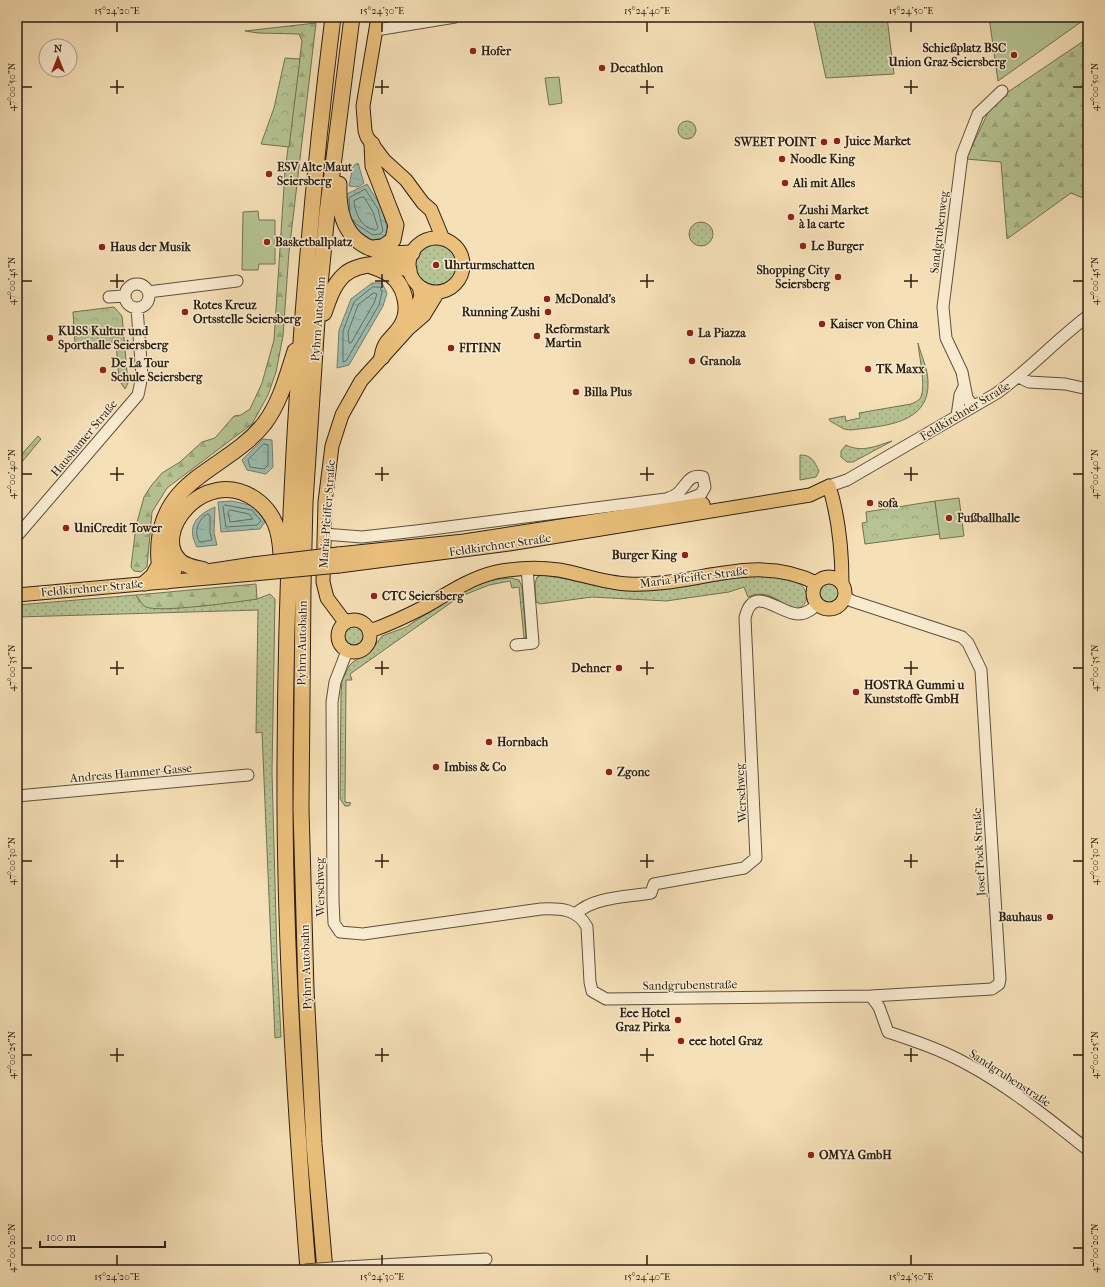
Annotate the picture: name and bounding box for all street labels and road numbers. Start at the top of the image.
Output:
street label: Sandgrubenweg [927,189,951,274]
street label: Pyhrn Autobahn [308,276,328,362]
street label: Feldkirchner Straße [917,378,1013,444]
street label: Haushamer Straße [48,397,120,479]
street label: Maria-Pfeiffer-Straße [316,459,338,569]
street label: Feldkirchner Straße [448,531,552,559]
street label: Maria-Pfeiffer-Straße [639,563,749,591]
street label: Feldkirchner Straße [40,577,144,599]
street label: Pyhrn Autobahn [294,600,310,686]
street label: Andreas Hammer-Gasse [68,761,193,785]
street label: Werschweg [732,762,750,824]
street label: Josef Pock-Straße [970,807,988,898]
street label: Werschweg [312,857,328,918]
street label: Pyhrn Autobahn [298,924,314,1010]
street label: Sandgrubenstraße [643,977,737,993]
street label: Sandgrubenstraße [967,1046,1054,1110]

